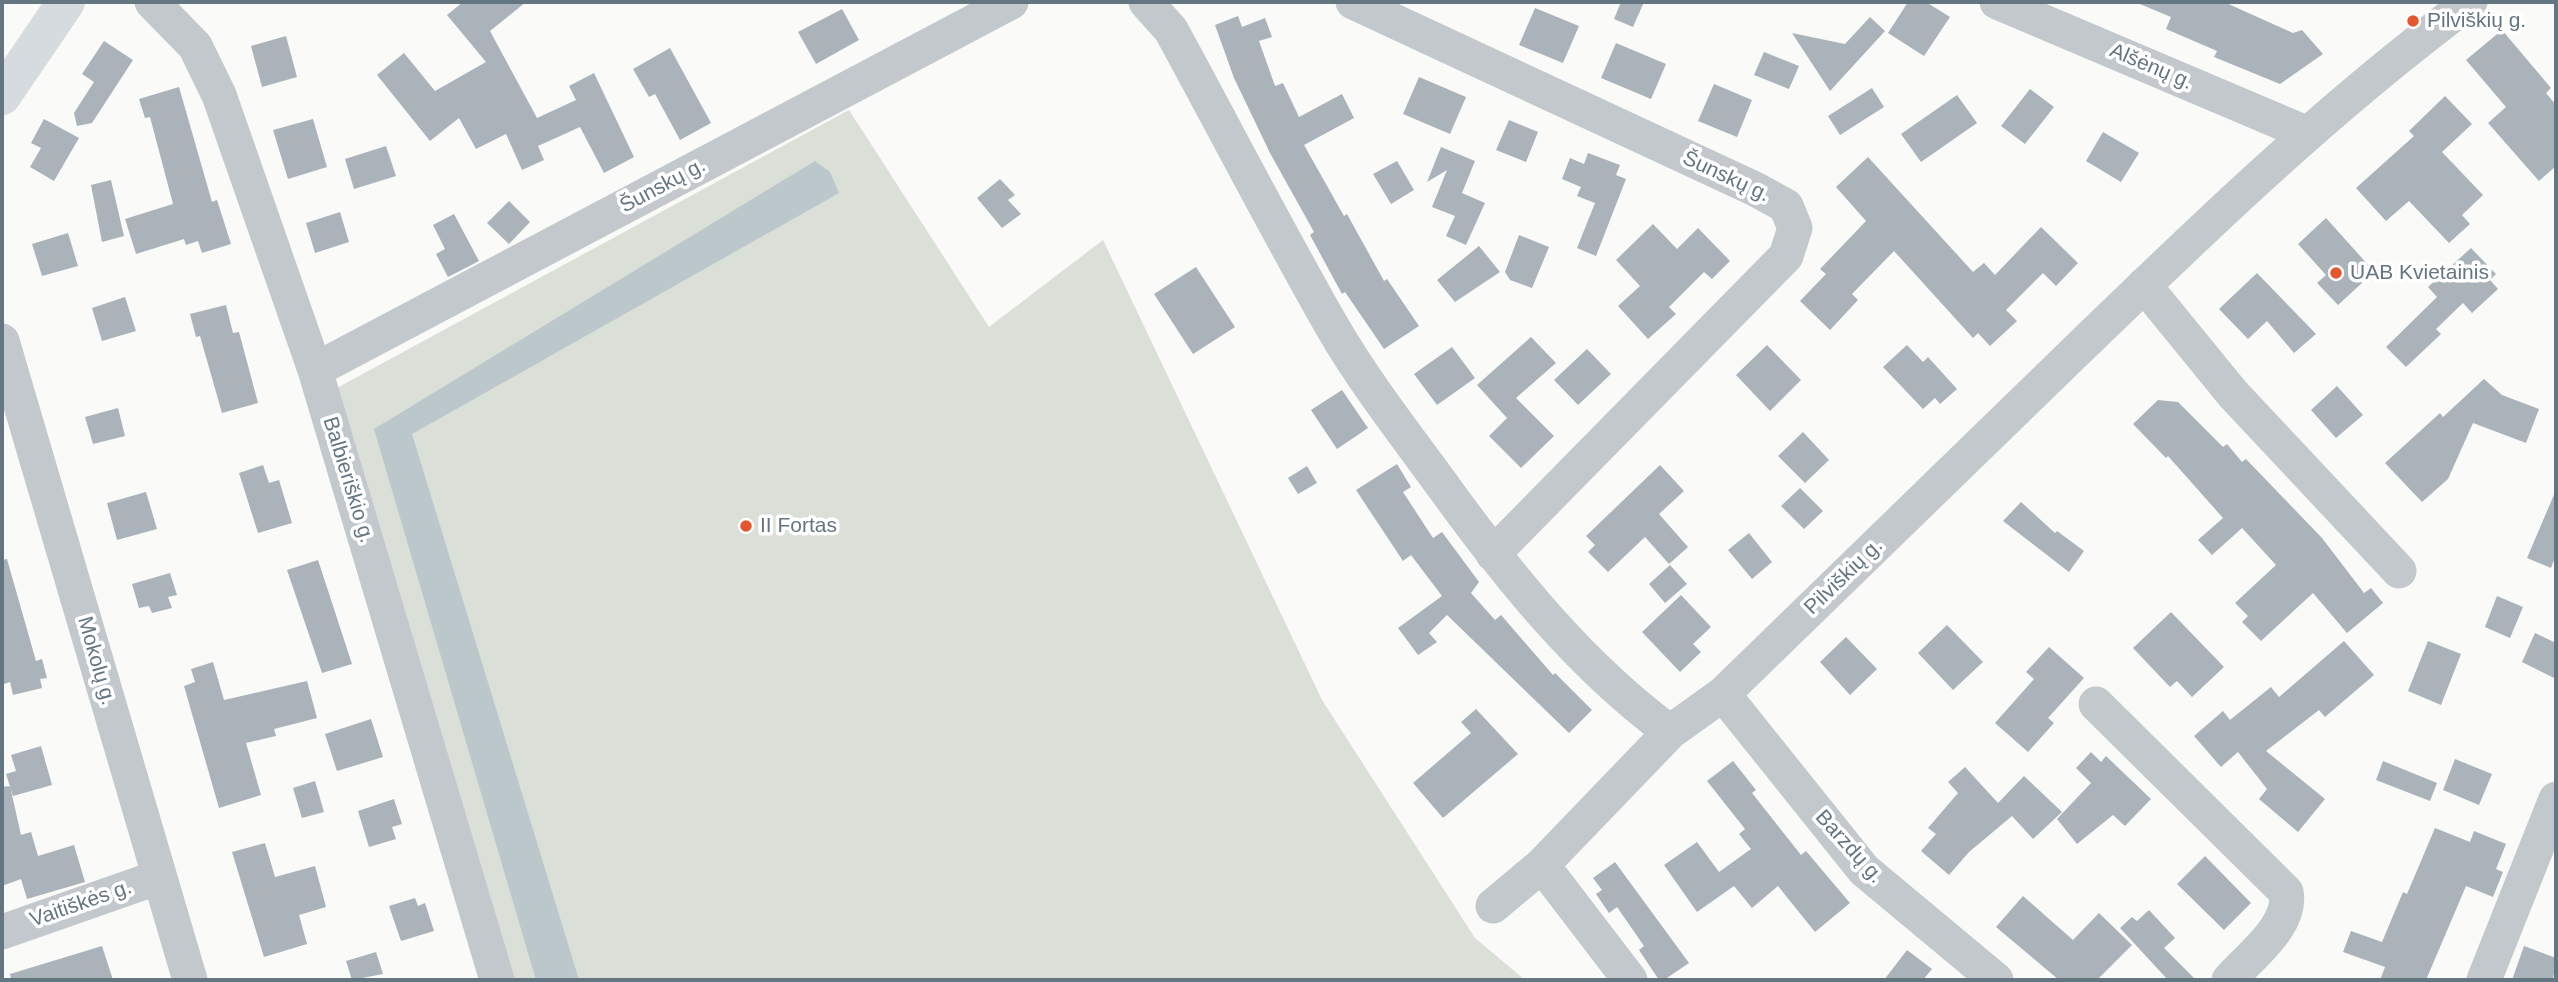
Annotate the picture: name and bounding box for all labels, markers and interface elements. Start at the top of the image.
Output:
place label: Pilviškių g. [2427,8,2526,34]
marker: Pilviškių g. [2405,13,2421,29]
street label: Alšėnų g. [2106,38,2196,96]
street label: Šunskų g. [1678,146,1774,208]
street label: Šunskų g. [616,153,710,219]
place label: UAB Kvietainis [2350,260,2489,286]
marker: UAB Kvietainis [2328,265,2344,281]
street label: Balbieriškio g. [317,414,379,546]
place label: II Fortas [760,513,837,539]
marker: II Fortas [738,518,754,534]
street label: Pilviškių g. [1800,533,1888,621]
street label: Mokolų g. [71,614,121,708]
street label: Barzdų g. [1810,805,1888,889]
street label: Vaitiškės g. [27,875,135,933]

